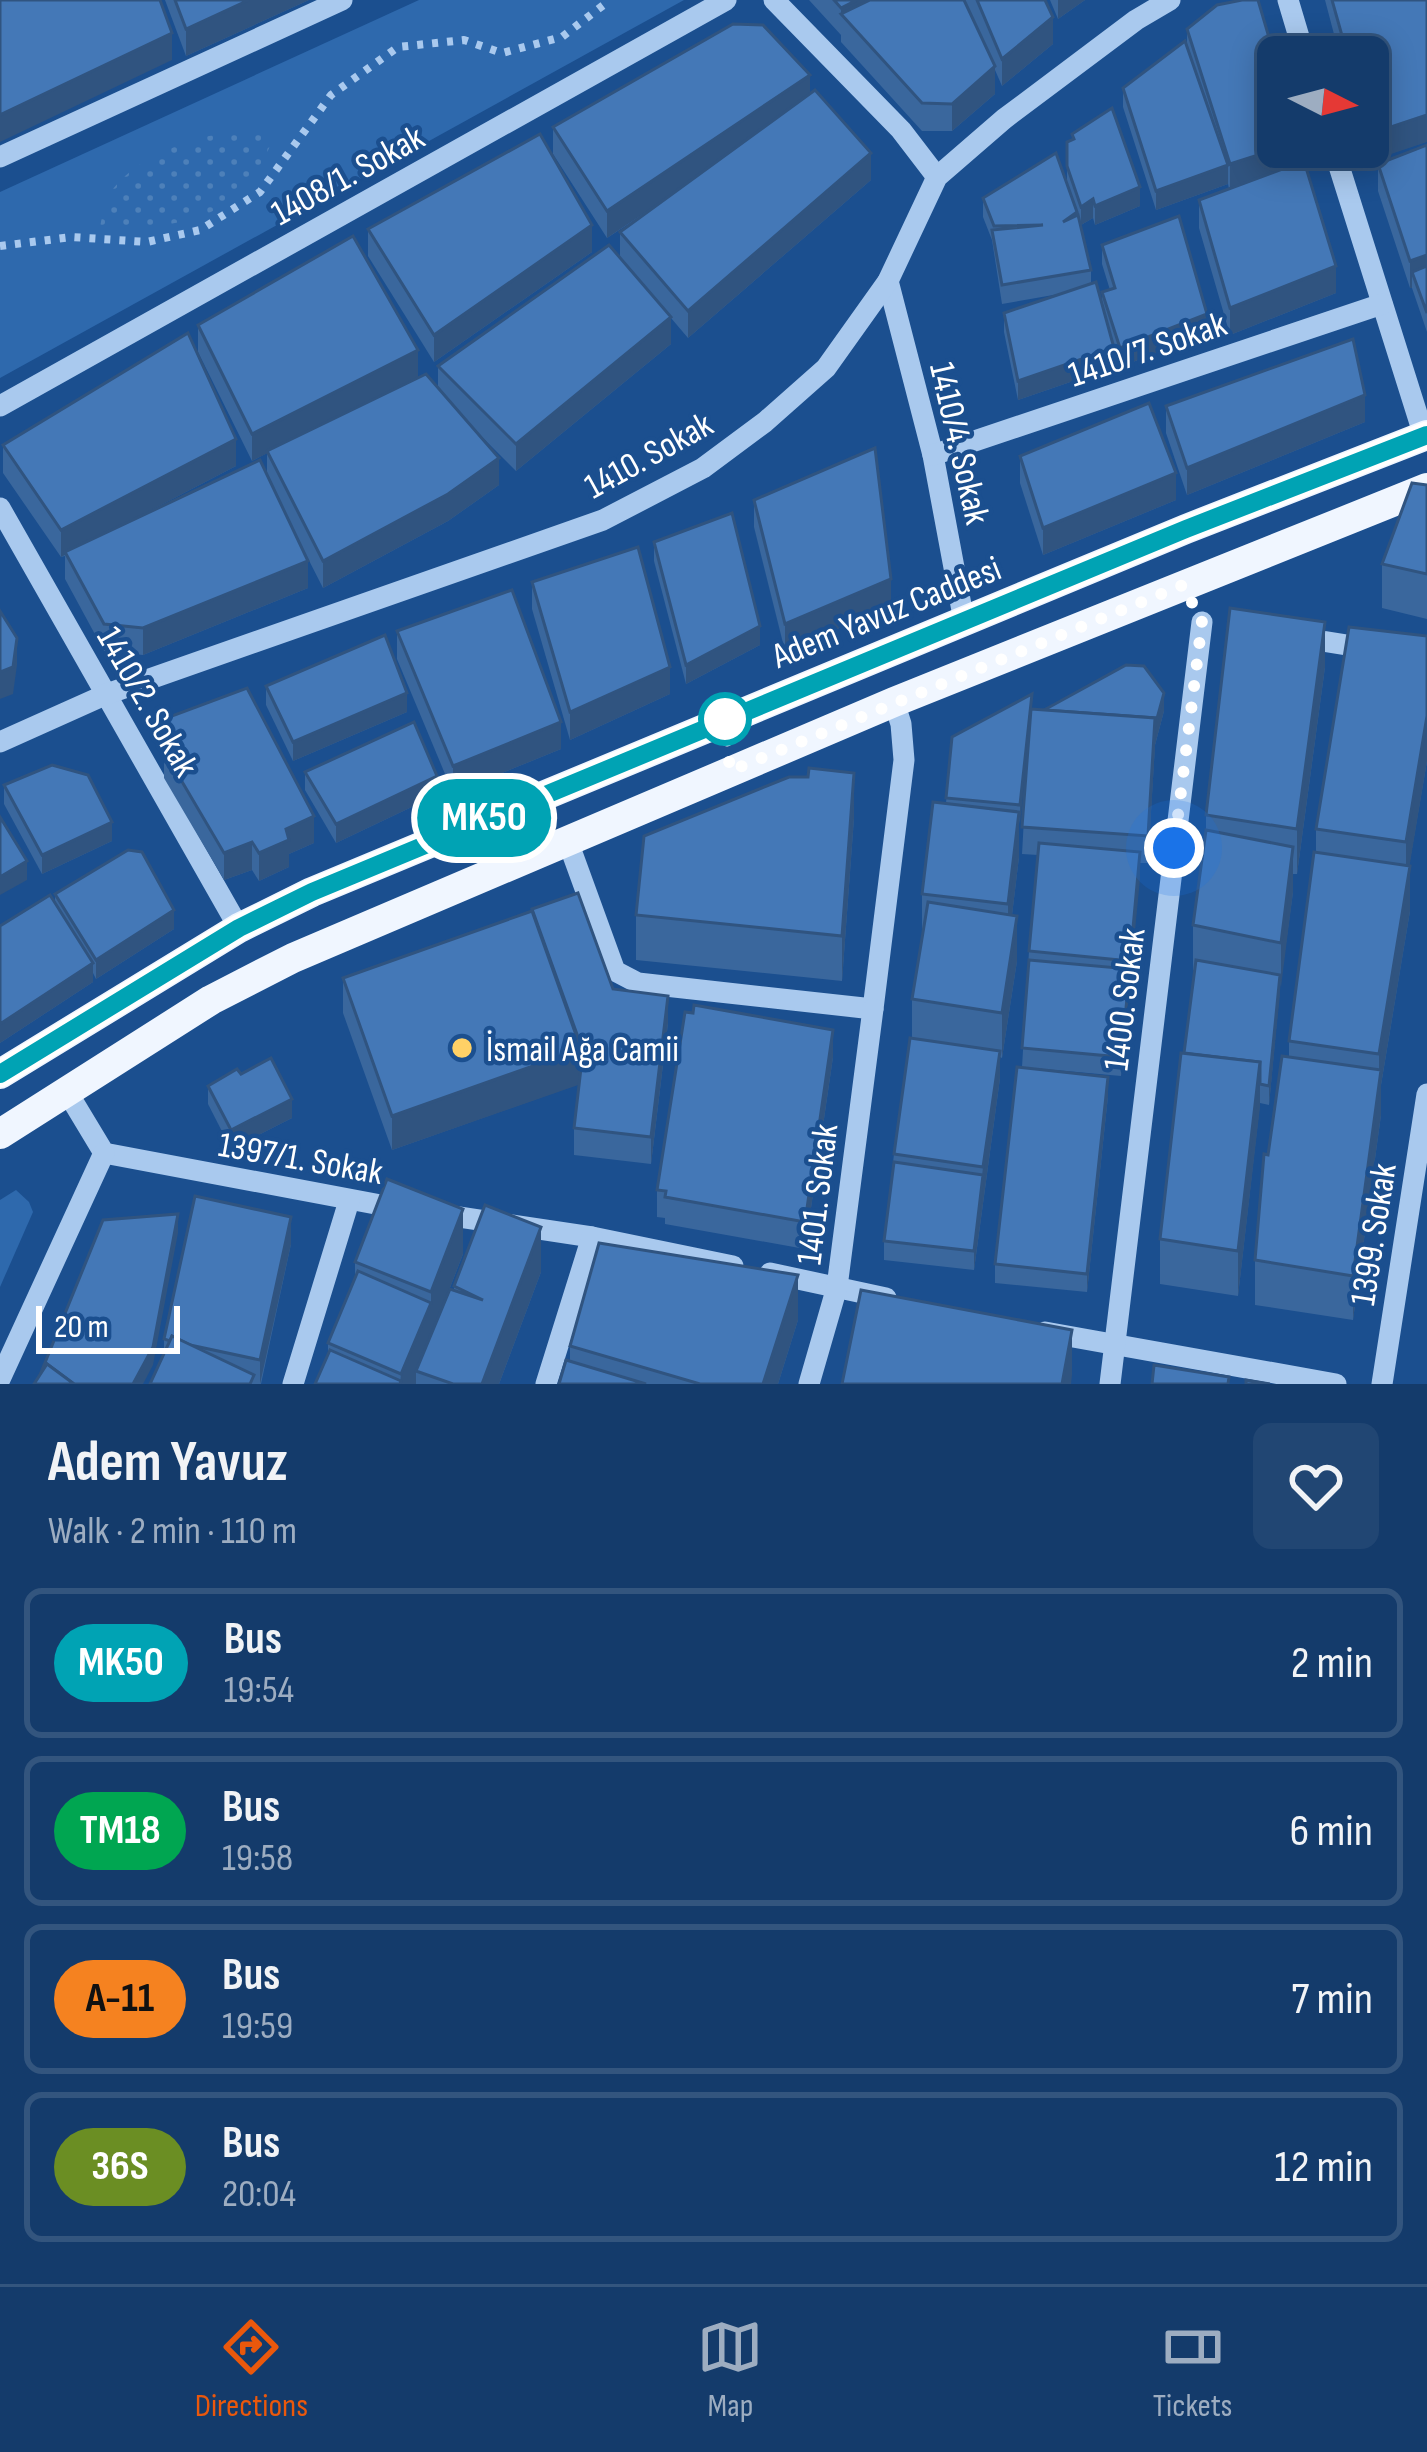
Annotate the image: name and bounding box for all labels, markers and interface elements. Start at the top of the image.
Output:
north arrow [1257,36,1389,168]
map controls [1257,36,1389,168]
street label: 1408/1. Sokak [264,117,432,236]
street label: 1410/7. Sokak [1063,303,1232,397]
street label: 1410/4. Sokak [919,358,998,529]
street label: 1410. Sokak [578,403,721,509]
street label: Adem Yavuz Caddesi [765,548,1008,679]
street label: 1410/2. Sokak [87,620,207,785]
unlabelled marker [700,694,750,744]
line badge: MK50 [400,779,568,857]
text: MK50 [441,792,527,843]
your location [1144,818,1204,878]
street label: 1400. Sokak [1095,926,1156,1073]
place label: İsmail Ağa Camii [486,1029,679,1072]
marker: İsmail Ağa Camii [449,1035,475,1061]
street label: 1401. Sokak [789,1121,848,1267]
street label: 1397/1. Sokak [215,1124,386,1195]
street label: 1399. Sokak [1342,1160,1407,1308]
scale bar [36,1300,180,1353]
text: 20 m [54,1307,109,1347]
button: heart [1253,1423,1379,1549]
text: Adem Yavuz [48,1429,288,1497]
text: Walk · 2 min · 110 m [48,1508,297,1555]
text: Bus [224,1612,282,1667]
text: 2 min [1291,1636,1373,1691]
text: MK50 [78,1637,164,1688]
text: 19:54 [224,1667,294,1714]
text: Bus [222,1780,280,1835]
text: 6 min [1290,1804,1373,1859]
text: TM18 [79,1805,161,1856]
text: 19:58 [222,1835,293,1882]
text: Bus [222,1948,280,2003]
text: 7 min [1291,1972,1373,2027]
text: A-11 [86,1973,154,2024]
text: 19:59 [222,2003,293,2050]
text: Bus [222,2116,280,2171]
text: 12 min [1275,2140,1373,2195]
text: 36S [91,2141,149,2192]
text: 20:04 [222,2171,296,2218]
tab: Directions [195,2314,308,2426]
tab: Map [697,2314,763,2426]
tab: Tickets [1153,2314,1232,2426]

